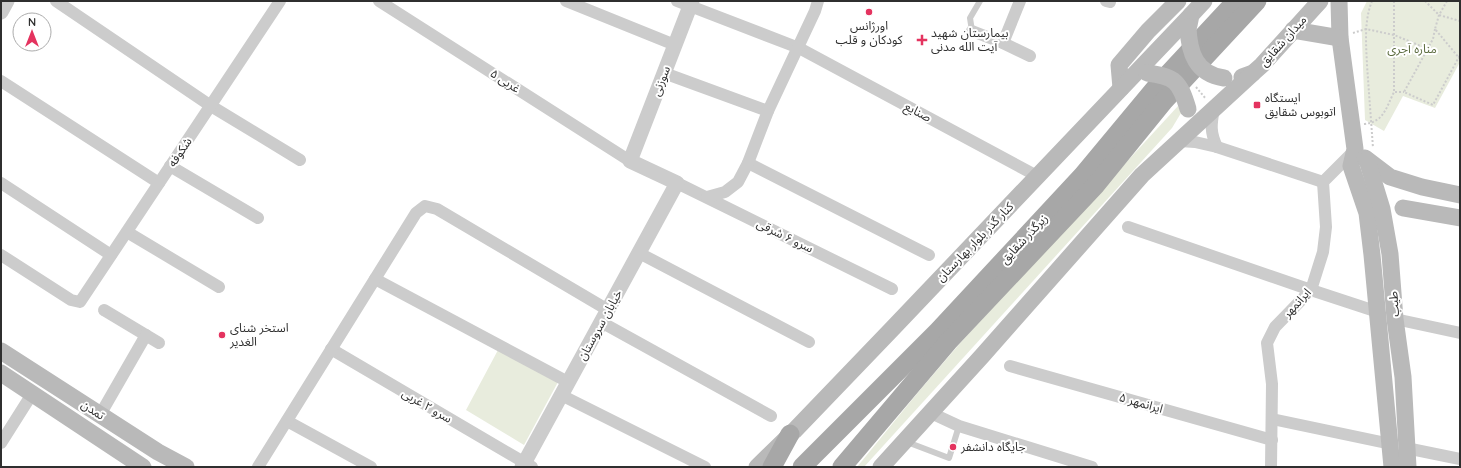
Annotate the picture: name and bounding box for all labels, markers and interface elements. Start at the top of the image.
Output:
marker: اورژانس کودکان و قلب [864,7,874,17]
north arrow [12,12,52,52]
street label: میدان شقایق [1256,12,1310,70]
text: N [28,15,36,29]
place label: اورژانس کودکان و قلب [836,18,904,47]
place label: بیمارستان شهید آیت الله مدنی [931,25,1008,54]
marker: بیمارستان شهید آیت الله مدنی [916,34,928,46]
park label: مناره آجری [1387,41,1437,56]
street label: سوزنی [648,64,673,98]
street label: غربی ۵ [487,65,523,96]
place label: ایستگاه اتوبوس شقایق [1265,90,1336,120]
street label: صنایع [901,98,934,127]
marker: ایستگاه اتوبوس شقایق [1252,100,1262,110]
street label: شکوفه [164,134,195,169]
street label: کنار گذر بلوار بهارستان [933,198,1017,285]
street label: زیرگذر شقایق [997,210,1051,268]
street label: سرو ۶ شرقی [755,215,816,256]
street label: ایرانمهر [1279,285,1314,321]
street label: خیابان سروستان [574,287,625,363]
street label: طیب [1385,291,1402,317]
place label: استخر شنای الغدیر [229,320,289,349]
marker: استخر شنای الغدیر [217,330,227,340]
street label: سرو ۲ غربی [399,385,455,426]
street label: ایرانمهر ۵ [1117,389,1165,416]
street label: تمدن [79,396,108,423]
place label: جایگاه دانشفر [960,439,1026,454]
marker: جایگاه دانشفر [948,442,958,452]

